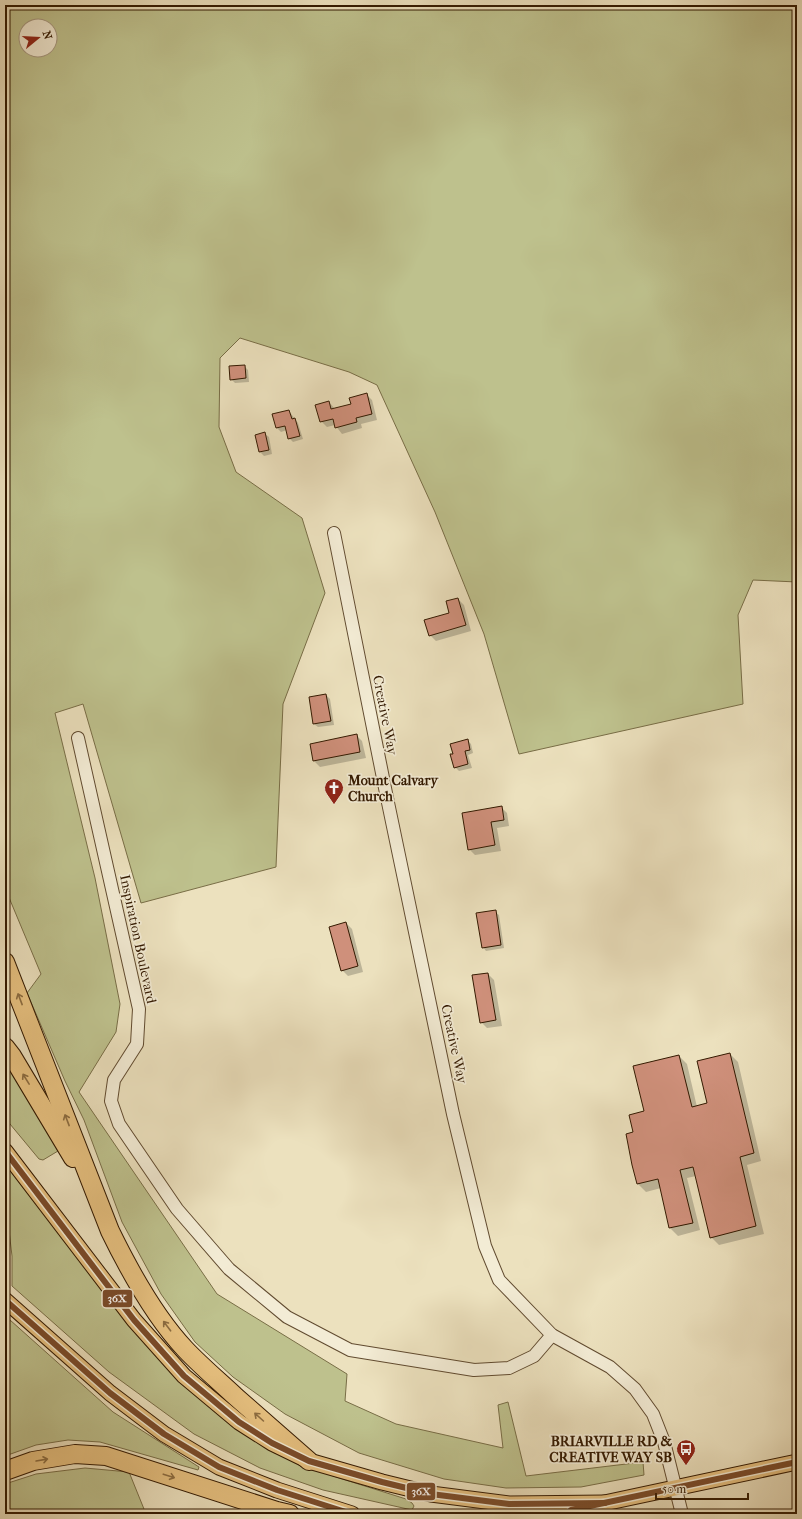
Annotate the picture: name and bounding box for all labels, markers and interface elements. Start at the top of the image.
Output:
north arrow [18,18,58,58]
text: N [40,29,55,42]
street label: Creative Way [369,674,401,757]
place label: Mount Calvary Church [347,772,439,805]
church icon: Mount Calvary Church [323,777,345,805]
street label: Inspiration Boulevard [116,873,160,1005]
one-way arrow [15,994,23,1006]
street label: Creative Way [437,1003,471,1086]
one-way arrow [21,1073,29,1085]
one-way arrow [63,1115,71,1127]
line badge: 36X [102,1289,133,1308]
text: 36X [107,1292,127,1305]
one-way arrow [163,1320,171,1331]
one-way arrow [254,1412,264,1422]
place label: BRIARVILLE RD & CREATIVE WAY SB [549,1433,672,1466]
bus stop icon: BRIARVILLE RD & CREATIVE WAY SB [675,1438,697,1466]
one-way arrow [35,1456,48,1464]
one-way arrow [162,1473,175,1480]
scale bar [656,1475,748,1501]
line badge: 36X [406,1482,436,1501]
text: 50 m [662,1482,686,1496]
text: 36X [411,1485,431,1498]

